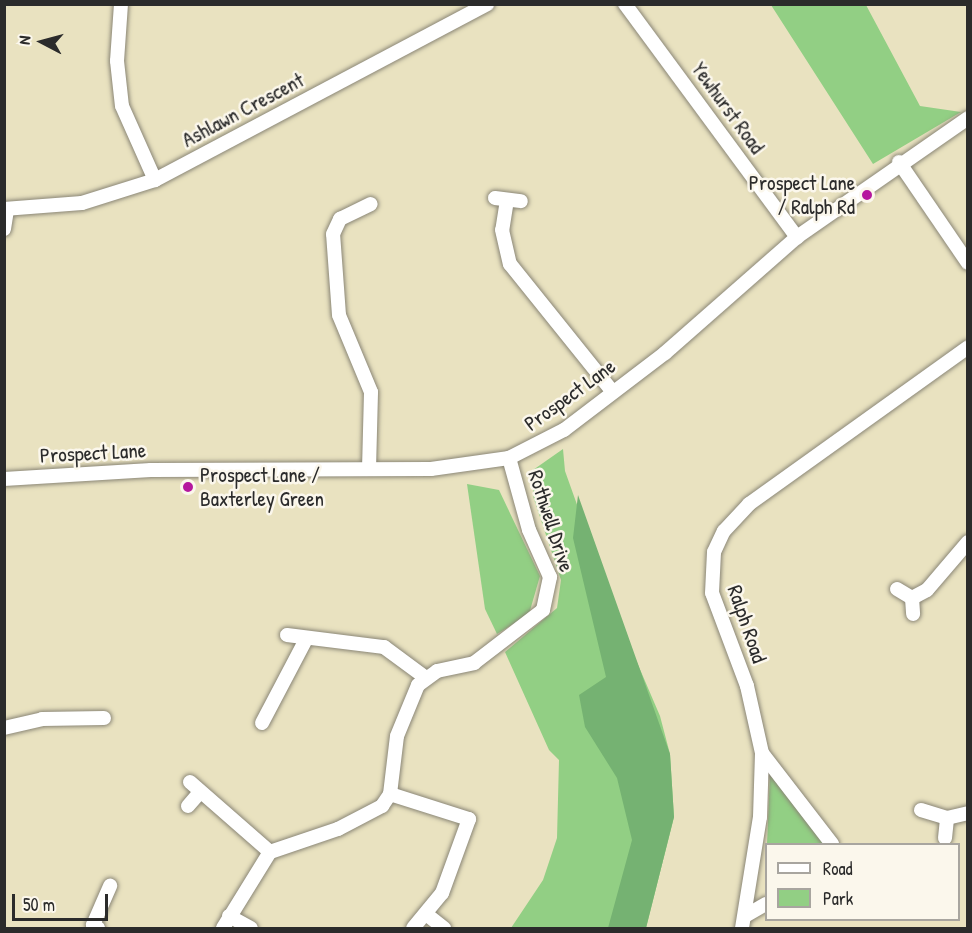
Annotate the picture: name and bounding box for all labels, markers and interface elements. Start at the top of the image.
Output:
north arrow [12,12,72,72]
text: N [13,35,35,46]
street label: Yewhurst Road [686,57,770,159]
street label: Ashlawn Crescent [178,67,308,153]
place label: Prospect Lane / Ralph Rd [749,170,855,220]
marker: Prospect Lane / Ralph Rd [860,188,874,202]
street label: Prospect Lane [520,354,620,436]
street label: Prospect Lane [39,438,147,468]
place label: Prospect Lane / Baxterley Green [200,462,324,512]
street label: Rothwell Drive [523,467,579,575]
marker: Prospect Lane / Baxterley Green [181,480,195,494]
street label: Ralph Road [722,582,772,666]
legend [765,843,960,921]
text: Road [823,856,853,881]
scale bar [15,882,111,920]
text: Park [823,886,853,911]
text: 50 m [23,892,55,917]

